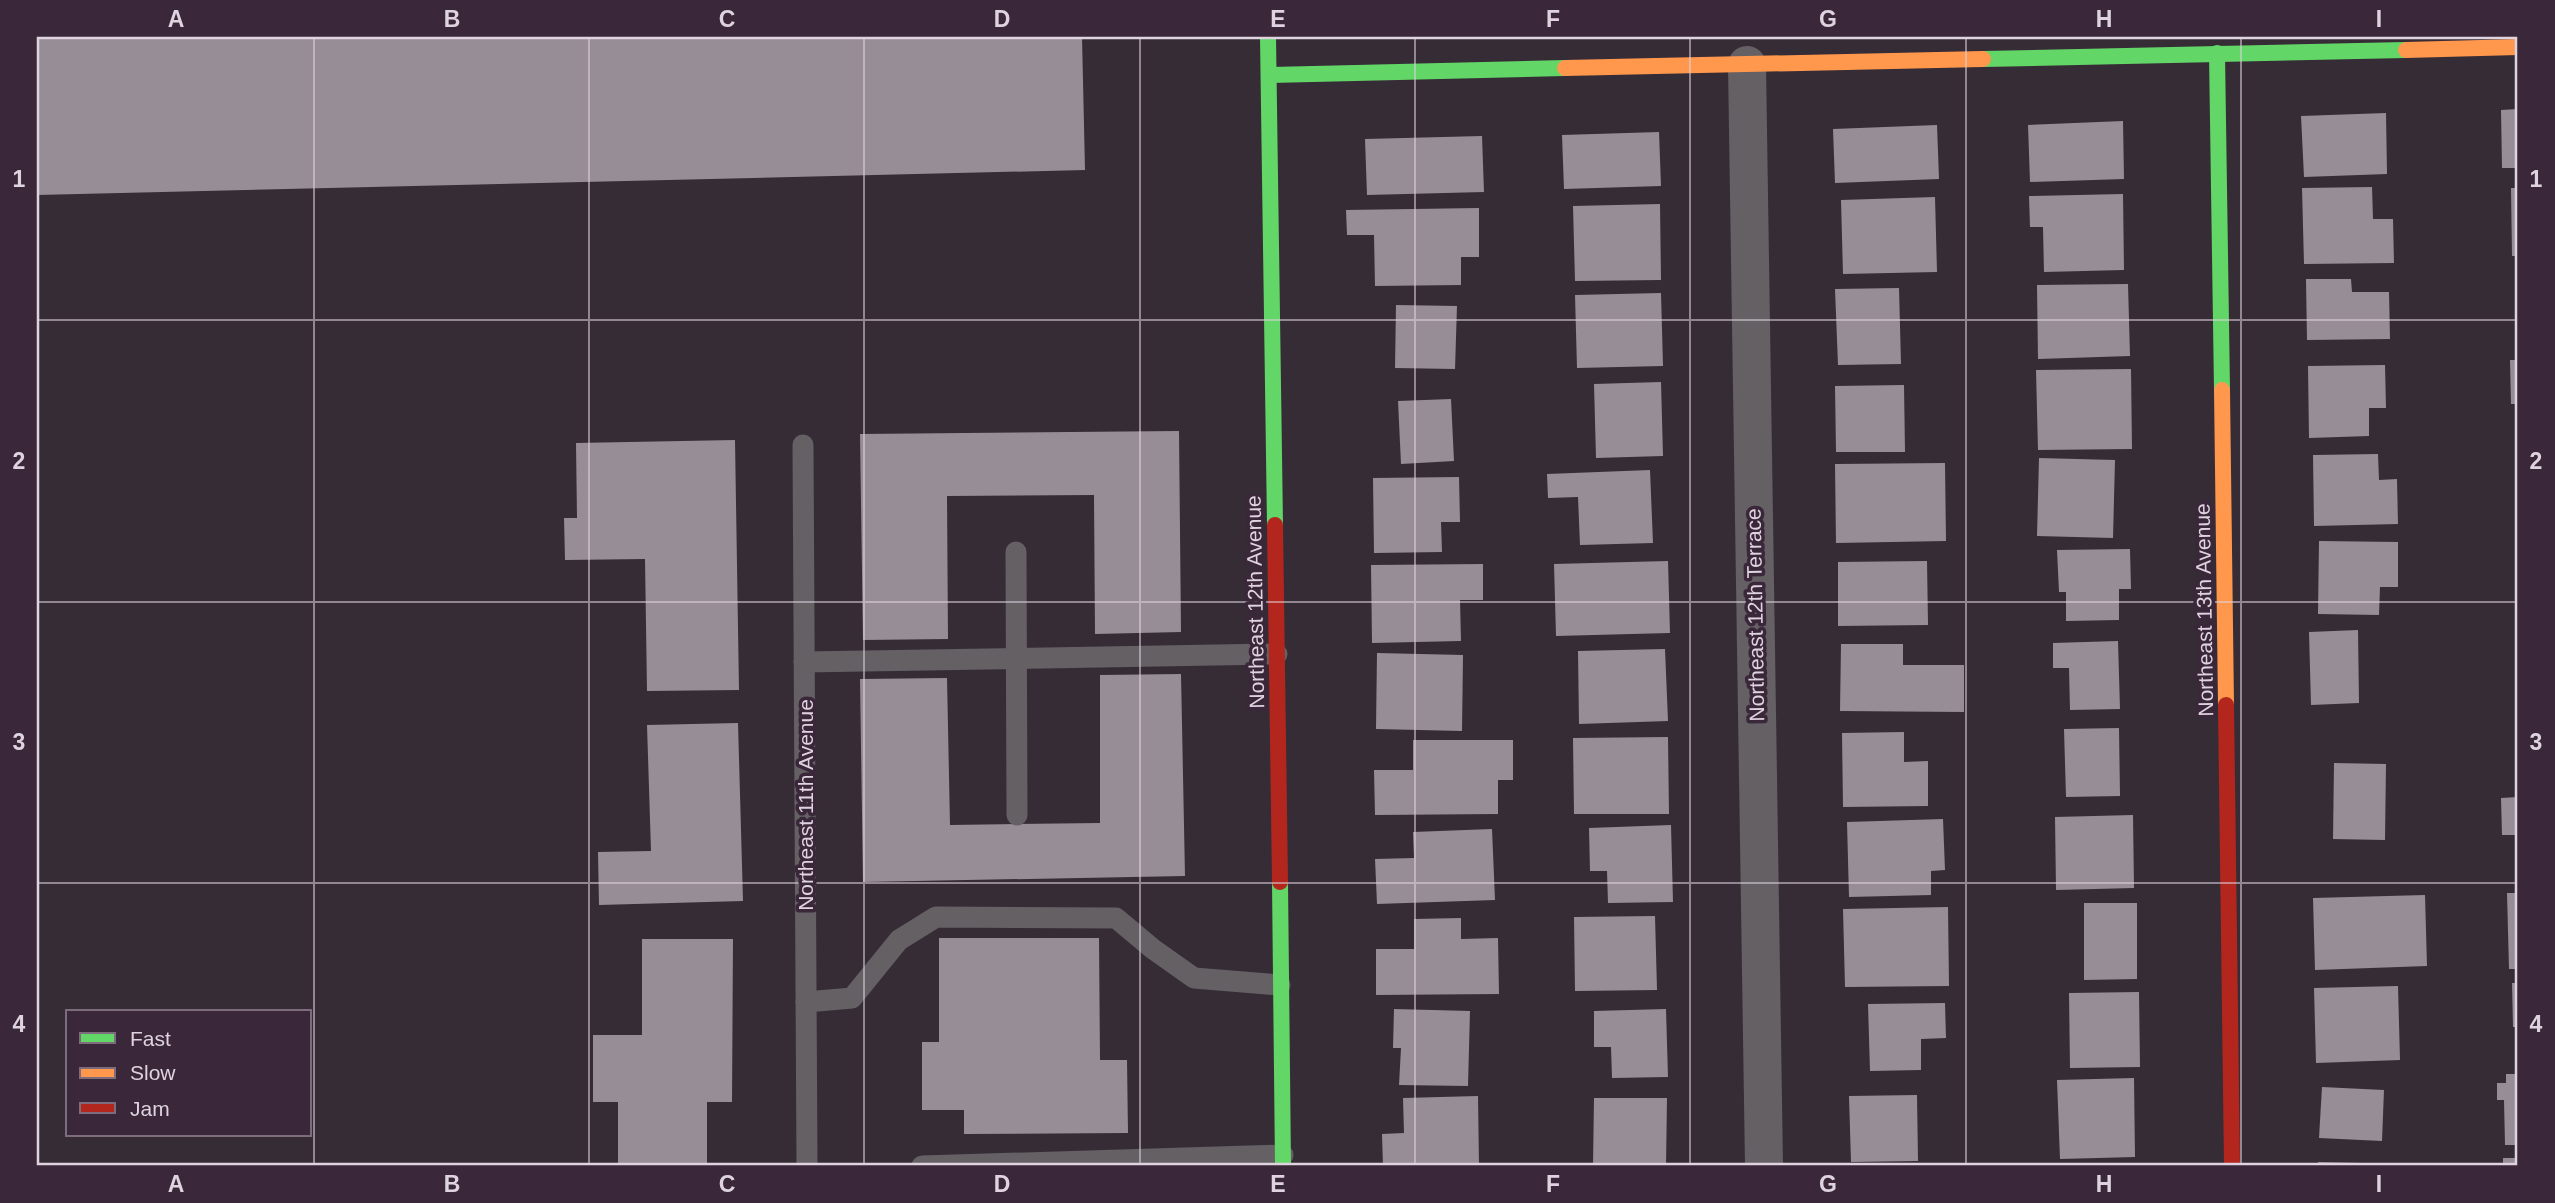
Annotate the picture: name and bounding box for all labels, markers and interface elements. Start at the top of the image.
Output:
text: A [168,6,184,32]
text: B [444,6,460,32]
text: C [719,6,735,32]
text: D [994,6,1010,32]
text: E [1270,6,1286,32]
text: F [1546,6,1560,32]
text: G [1819,6,1837,32]
text: H [2096,6,2112,32]
text: I [2376,6,2382,32]
text: 1 [13,166,26,192]
text: 1 [2530,166,2543,192]
text: 2 [13,448,25,474]
text: 2 [2530,448,2542,474]
street label: Northeast 12th Avenue [1242,495,1268,709]
street label: Northeast 13th Avenue [2191,503,2217,717]
street label: Northeast 12th Terrace [1742,508,1768,722]
street label: Northeast 11th Avenue [794,699,817,911]
text: 3 [13,729,25,755]
text: 3 [2530,729,2542,755]
legend [66,1010,312,1136]
text: 4 [13,1011,26,1037]
text: 4 [2530,1011,2543,1037]
text: Fast [130,1027,171,1050]
text: Slow [130,1061,176,1084]
text: Jam [130,1097,170,1120]
text: A [168,1171,184,1197]
text: B [444,1171,460,1197]
text: C [719,1171,735,1197]
text: D [994,1171,1010,1197]
text: E [1270,1171,1286,1197]
text: F [1546,1171,1560,1197]
text: G [1819,1171,1837,1197]
text: H [2096,1171,2112,1197]
text: I [2376,1171,2382,1197]

